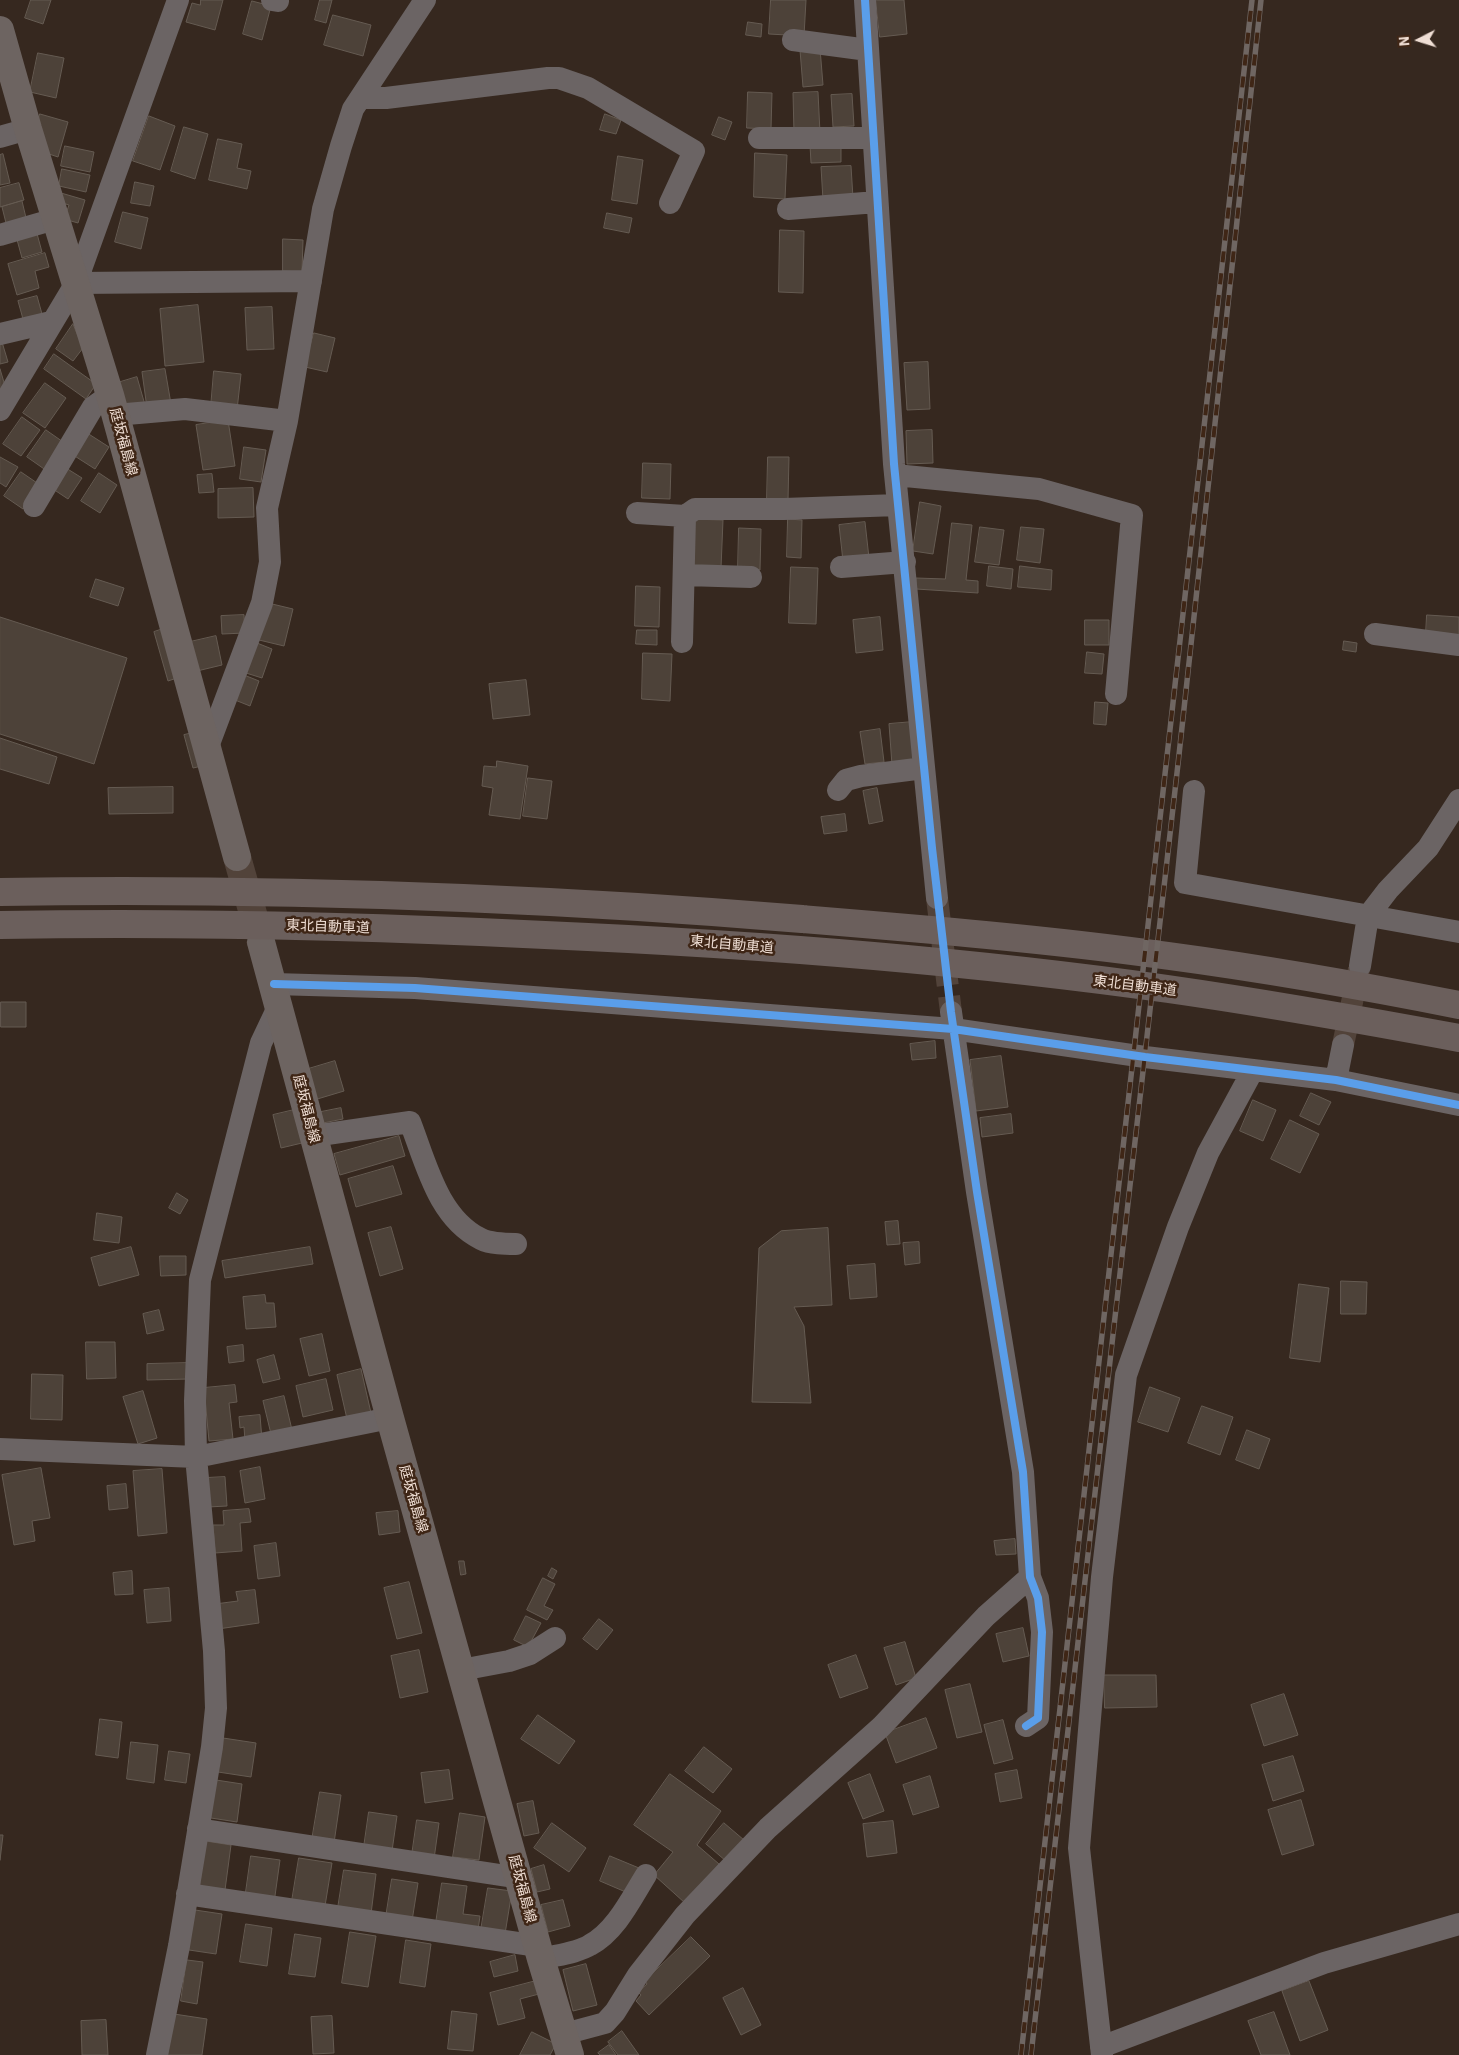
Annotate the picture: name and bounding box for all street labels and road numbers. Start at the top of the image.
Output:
street label: 庭坂福島線 [106,406,140,478]
street label: 東北自動車道 [286,917,370,937]
street label: 東北自動車道 [689,933,775,957]
street label: 東北自動車道 [1092,973,1178,999]
street label: 庭坂福島線 [289,1073,323,1145]
street label: 庭坂福島線 [395,1463,431,1535]
street label: 庭坂福島線 [505,1853,539,1925]

